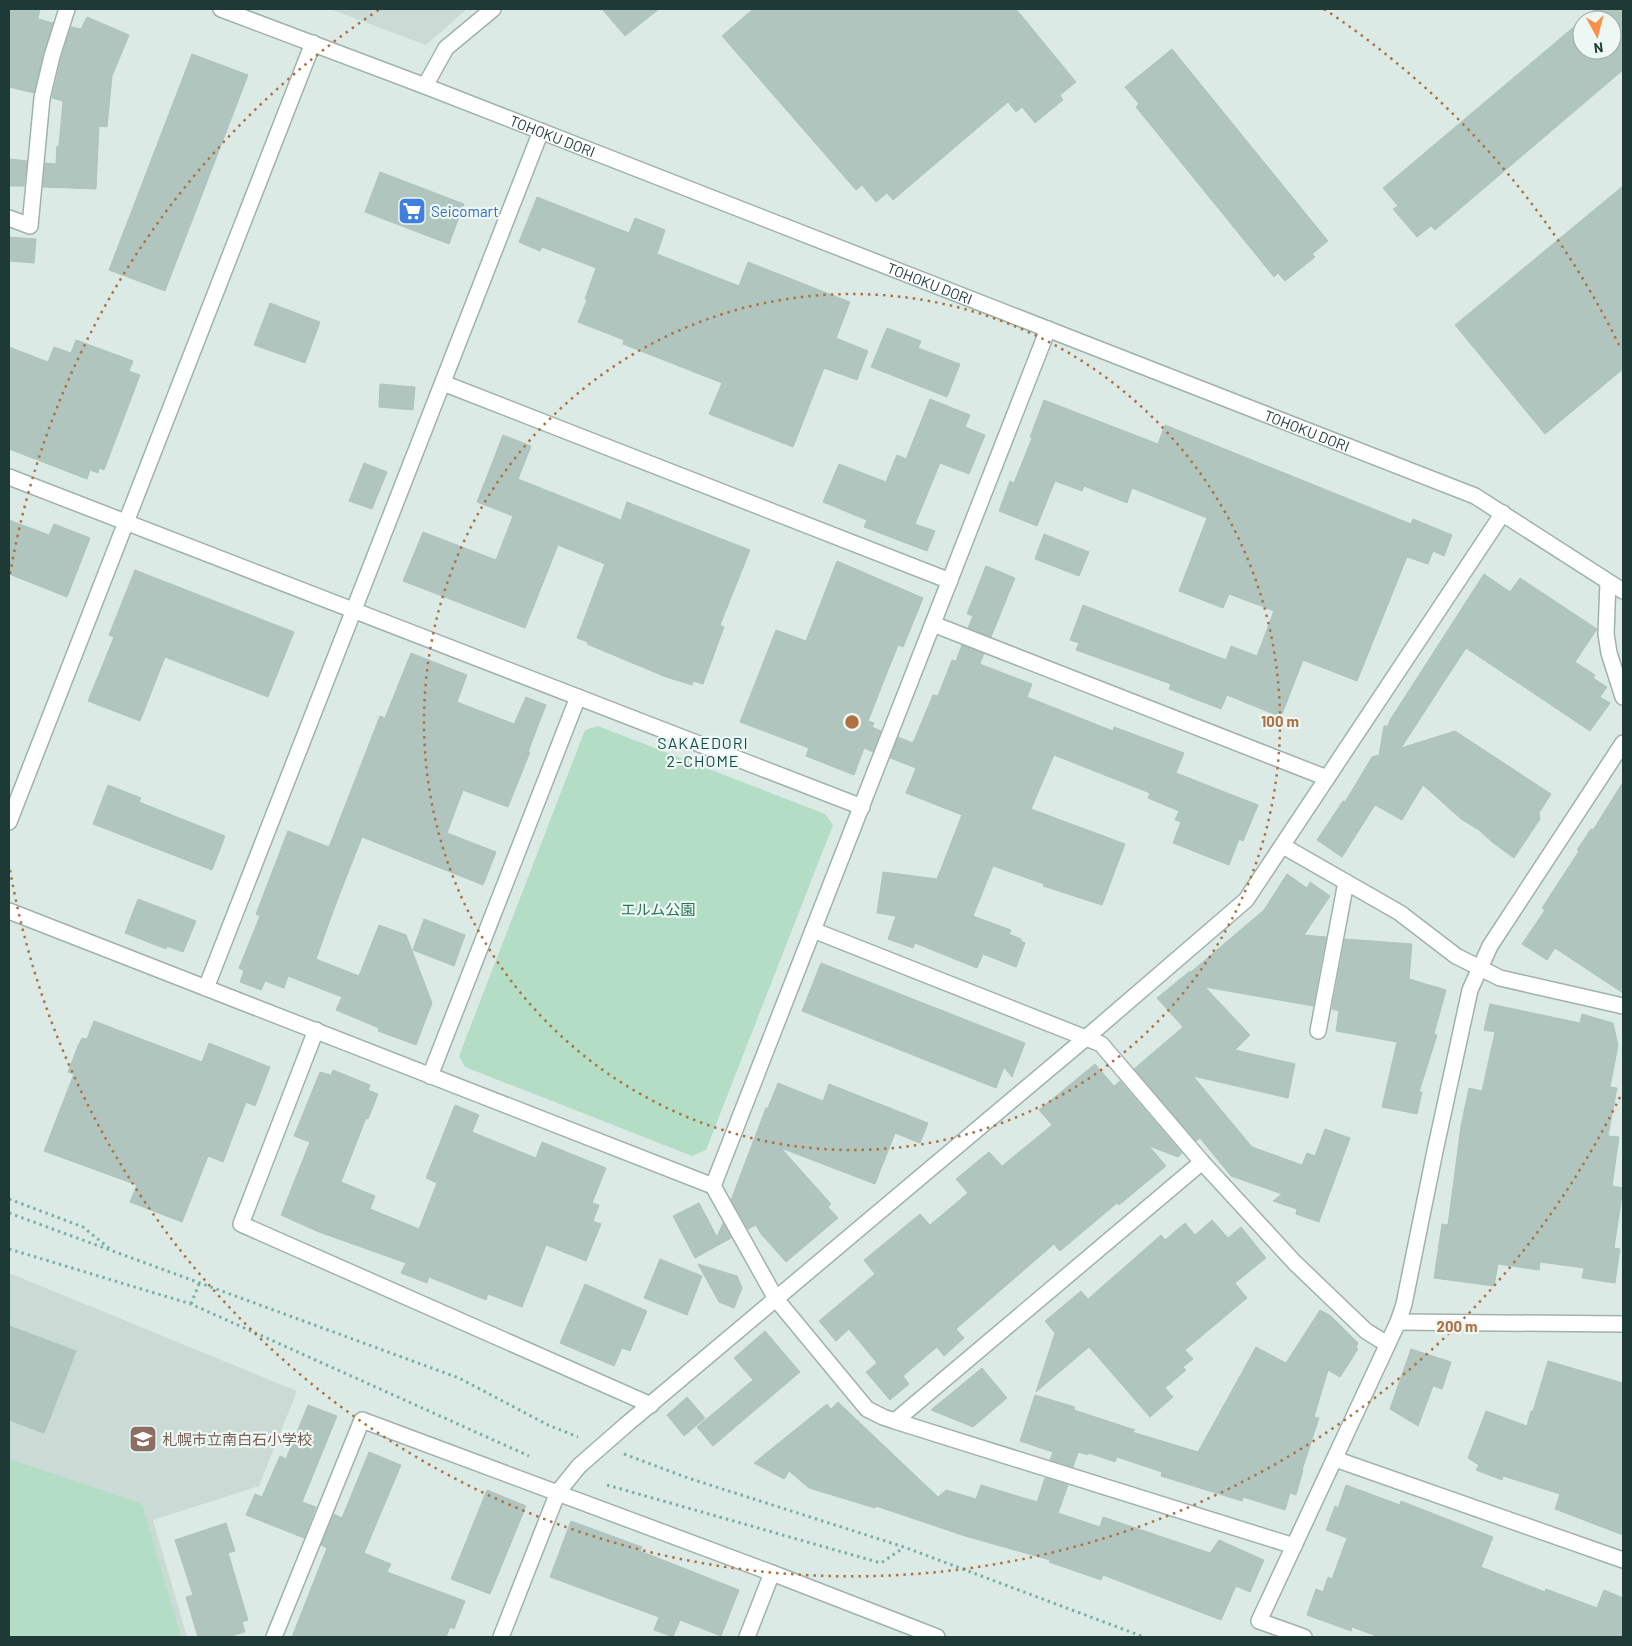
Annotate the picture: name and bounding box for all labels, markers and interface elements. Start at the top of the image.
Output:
north arrow [1572,10,1622,60]
text: N [1593,39,1604,57]
street label: TOHOKU DORI [507,111,598,161]
supermarket icon: Seicomart [397,196,427,226]
place label: Seicomart [431,202,499,220]
street label: TOHOKU DORI [885,258,975,308]
street label: TOHOKU DORI [1262,406,1352,455]
text: 100 m [1261,712,1299,730]
centre of rings [843,713,861,731]
district label: SAKAEDORI 2-CHOME [657,733,749,770]
park label: エルム公園 [621,900,695,918]
text: 200 m [1436,1317,1478,1335]
school or university icon: 札幌市立南白石小学校 [128,1424,158,1454]
place label: 札幌市立南白石小学校 [162,1430,312,1448]

